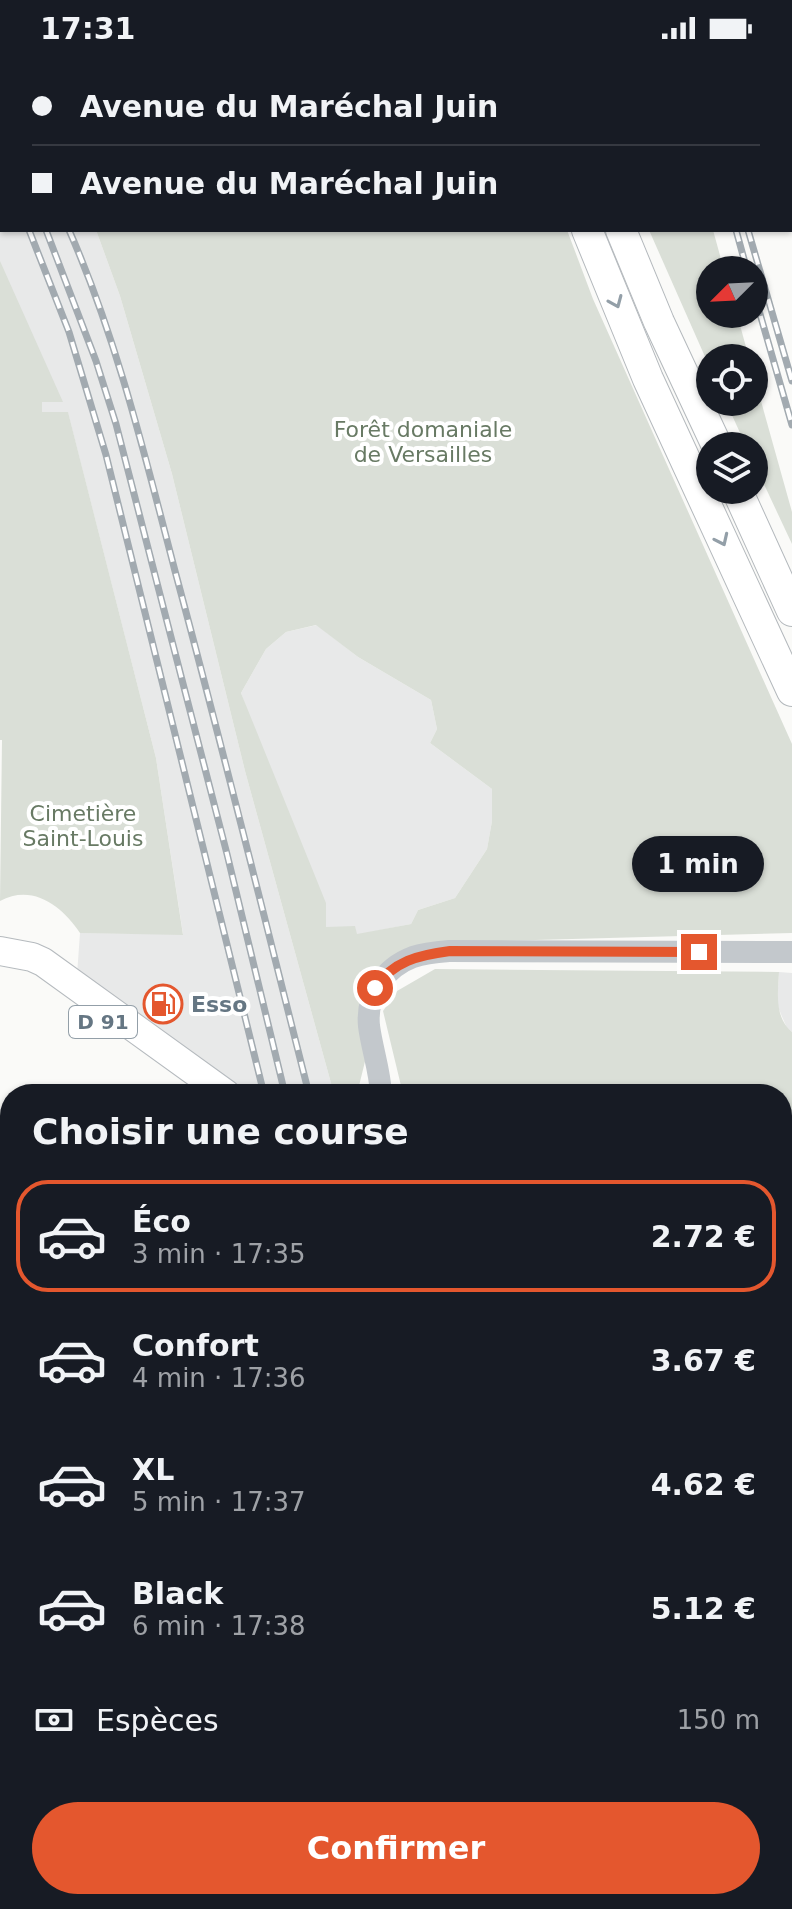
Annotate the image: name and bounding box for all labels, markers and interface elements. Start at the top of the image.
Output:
text: 17:31 [40,11,136,46]
text: Avenue du Maréchal Juin [80,89,498,124]
text: Avenue du Maréchal Juin [80,166,498,201]
north arrow [696,256,768,328]
map controls [696,256,768,504]
one-way arrow [606,294,623,308]
button: locate [696,344,768,416]
park label: Forêt domaniale de Versailles [334,417,512,467]
button: layers [696,432,768,504]
one-way arrow [712,532,728,546]
park label: Cimetière Saint-Louis [23,801,143,851]
callout: 1 min [633,836,765,892]
text: 1 min [657,849,739,879]
route end [681,934,717,970]
route start [357,970,393,1006]
fuel station icon: Esso [142,983,184,1025]
place label: Esso [191,992,247,1017]
road number: D 91 [69,1006,137,1038]
text: Choisir une course [32,1111,409,1152]
icon: car [36,1200,108,1272]
text: Éco [132,1204,191,1239]
text: 2.72 € [651,1219,756,1254]
text: 3 min · 17:35 [132,1239,306,1269]
icon: car [36,1324,108,1396]
text: Confort [132,1328,259,1363]
text: 3.67 € [651,1343,756,1378]
text: 4 min · 17:36 [132,1363,306,1393]
icon: car [36,1448,108,1520]
text: XL [132,1452,174,1487]
text: 4.62 € [651,1467,756,1502]
text: 5 min · 17:37 [132,1487,306,1517]
icon: car [36,1572,108,1644]
text: Black [132,1576,223,1611]
text: 5.12 € [651,1591,756,1626]
text: 6 min · 17:38 [132,1611,306,1641]
icon: cash [32,1698,76,1742]
text: Espèces [96,1703,219,1738]
text: 150 m [677,1705,760,1735]
button: Confirmer [32,1802,760,1894]

